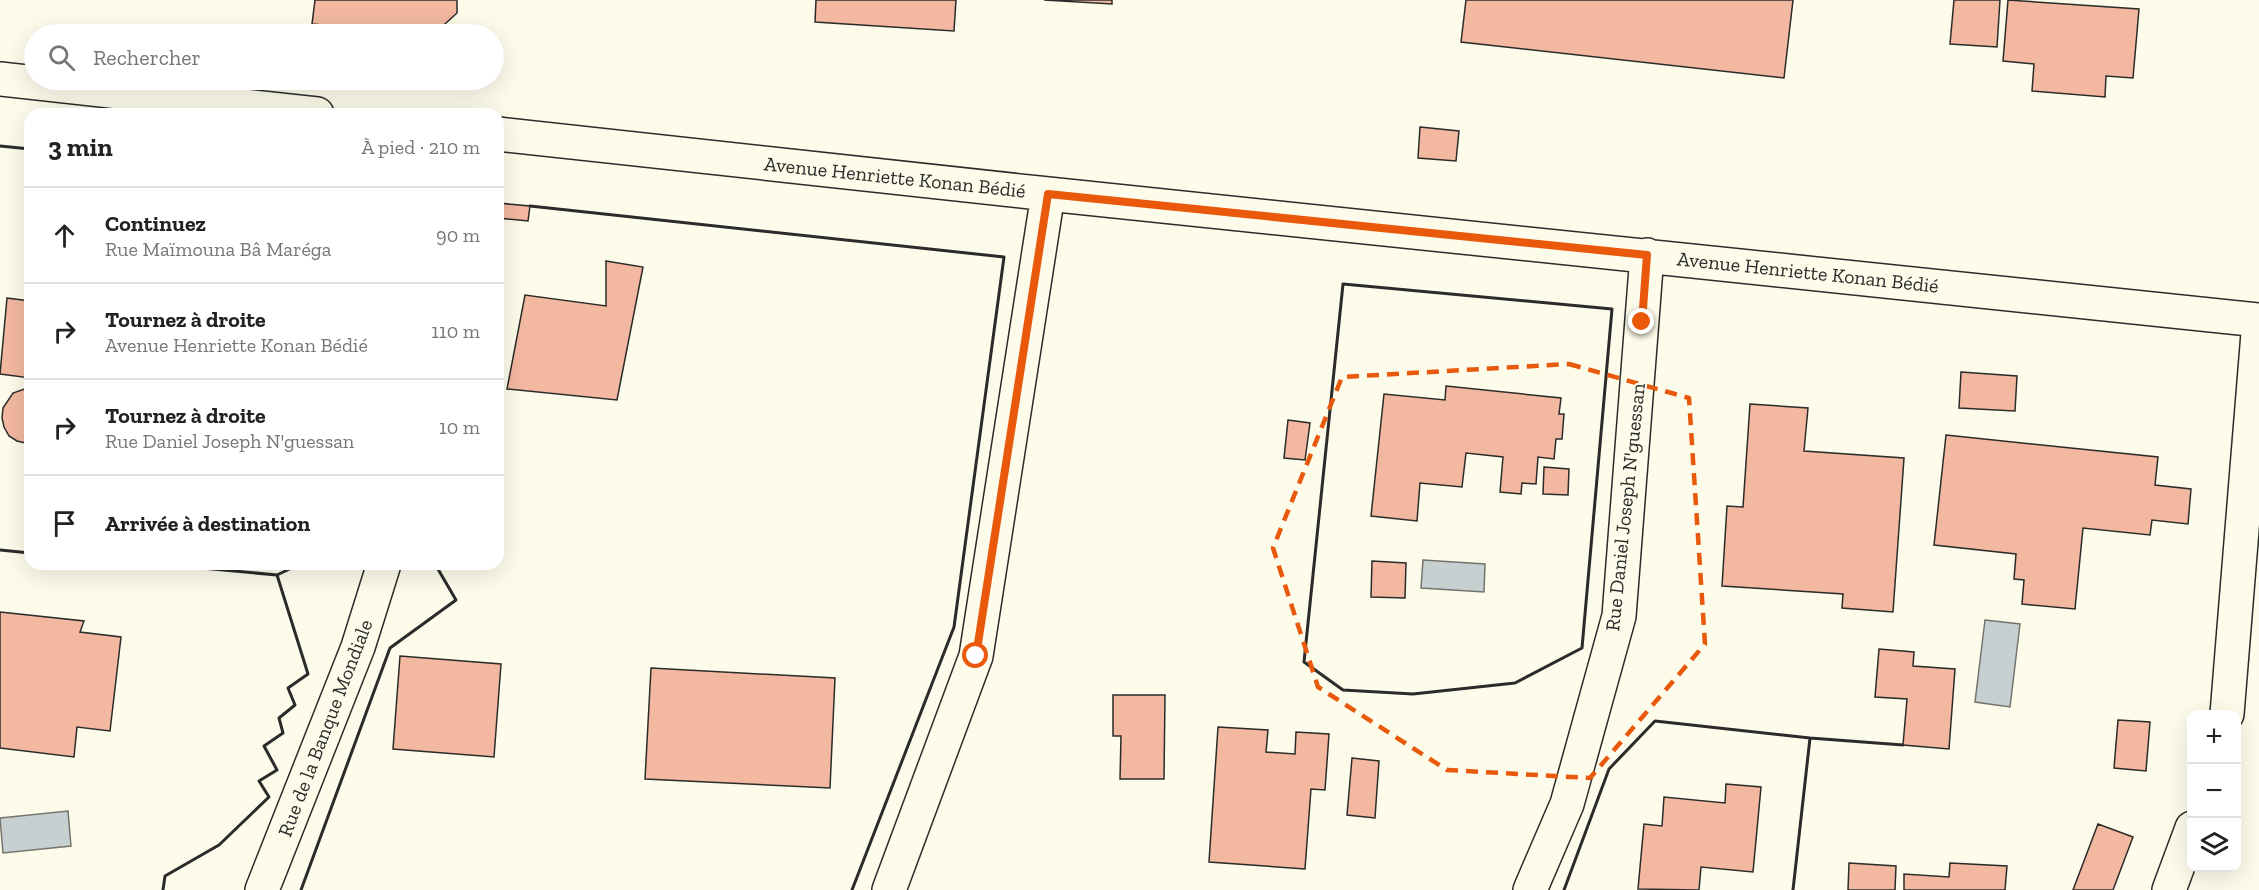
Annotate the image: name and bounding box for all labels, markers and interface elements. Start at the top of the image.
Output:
search box [24,24,504,90]
icon: search [45,41,78,74]
text: Rechercher [93,44,201,71]
text: 3 min [48,131,113,163]
text: À pied · 210 m [361,135,480,159]
street label: Avenue Henriette Konan Bédié [763,151,1027,203]
text: Continuez [105,210,206,237]
icon: ahead [48,219,81,252]
text: 90 m [436,223,480,247]
text: Rue Maïmouna Bâ Maréga [105,237,331,261]
street label: Avenue Henriette Konan Bédié [1676,246,1940,298]
text: Tournez à droite [105,306,266,333]
route end [1628,308,1654,334]
icon: right [48,315,81,348]
text: 110 m [431,319,480,343]
text: Avenue Henriette Konan Bédié [105,333,368,357]
street label: Rue Daniel Joseph N'guessan [1600,381,1650,632]
text: Tournez à droite [105,402,266,429]
icon: right [48,411,81,444]
text: 10 m [439,415,480,439]
text: Rue Daniel Joseph N'guessan [105,429,354,453]
icon: arrive [48,507,81,540]
text: Arrivée à destination [105,510,310,537]
street label: Rue de la Banque Mondiale [272,616,378,840]
route start [962,642,988,668]
map controls [2187,710,2241,872]
button: + [2187,710,2241,764]
button: − [2187,764,2241,818]
button: layers [2187,818,2241,872]

